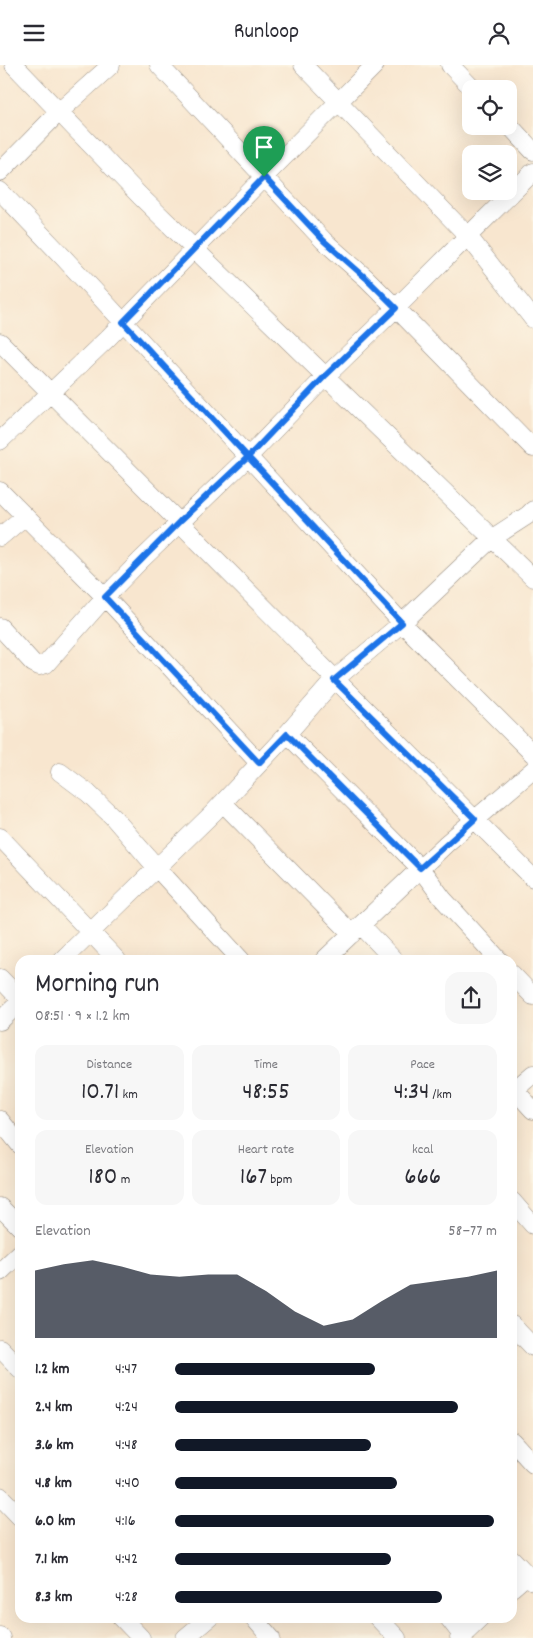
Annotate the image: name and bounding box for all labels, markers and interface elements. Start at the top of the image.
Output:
text: Runloop [234,17,299,48]
icon: menu [20,19,48,47]
icon: person [485,19,513,47]
map controls [462,80,517,200]
button: locate [462,80,517,135]
pin [243,126,285,177]
icon: arrive [250,133,278,161]
button: layers [462,145,517,200]
text: Morning run [35,966,159,1006]
button: share [445,972,497,1024]
text: 08:51 · 9 × 1.2 km [35,1005,130,1028]
text: Distance [86,1055,132,1075]
text: Time [254,1055,278,1075]
text: Pace [410,1055,435,1075]
text: 10.71 [81,1075,119,1111]
text: 48:55 [242,1075,290,1111]
text: 4:34 [393,1075,429,1111]
text: km [119,1085,138,1105]
text: /km [429,1085,452,1105]
text: Elevation [85,1140,134,1160]
text: Heart rate [238,1140,294,1160]
text: kcal [412,1140,433,1160]
text: 180 [88,1160,117,1196]
text: 167 [240,1160,267,1196]
text: 666 [404,1160,441,1196]
text: m [117,1170,130,1190]
text: bpm [267,1170,292,1190]
text: Elevation [35,1220,91,1243]
text: 58–77 m [448,1220,497,1243]
text: 1.2 km [35,1358,69,1381]
text: 4:47 [115,1358,137,1381]
text: 2.4 km [35,1396,73,1419]
text: 4:24 [115,1396,138,1419]
text: 3.6 km [35,1434,74,1457]
text: 4:48 [115,1434,137,1457]
text: 4.8 km [35,1472,72,1495]
text: 4:40 [115,1472,140,1495]
text: 6.0 km [35,1510,75,1533]
text: 4:16 [115,1510,136,1533]
text: 7.1 km [35,1548,69,1571]
text: 4:42 [115,1548,138,1571]
text: 8.3 km [35,1586,72,1609]
text: 4:28 [115,1586,138,1609]

